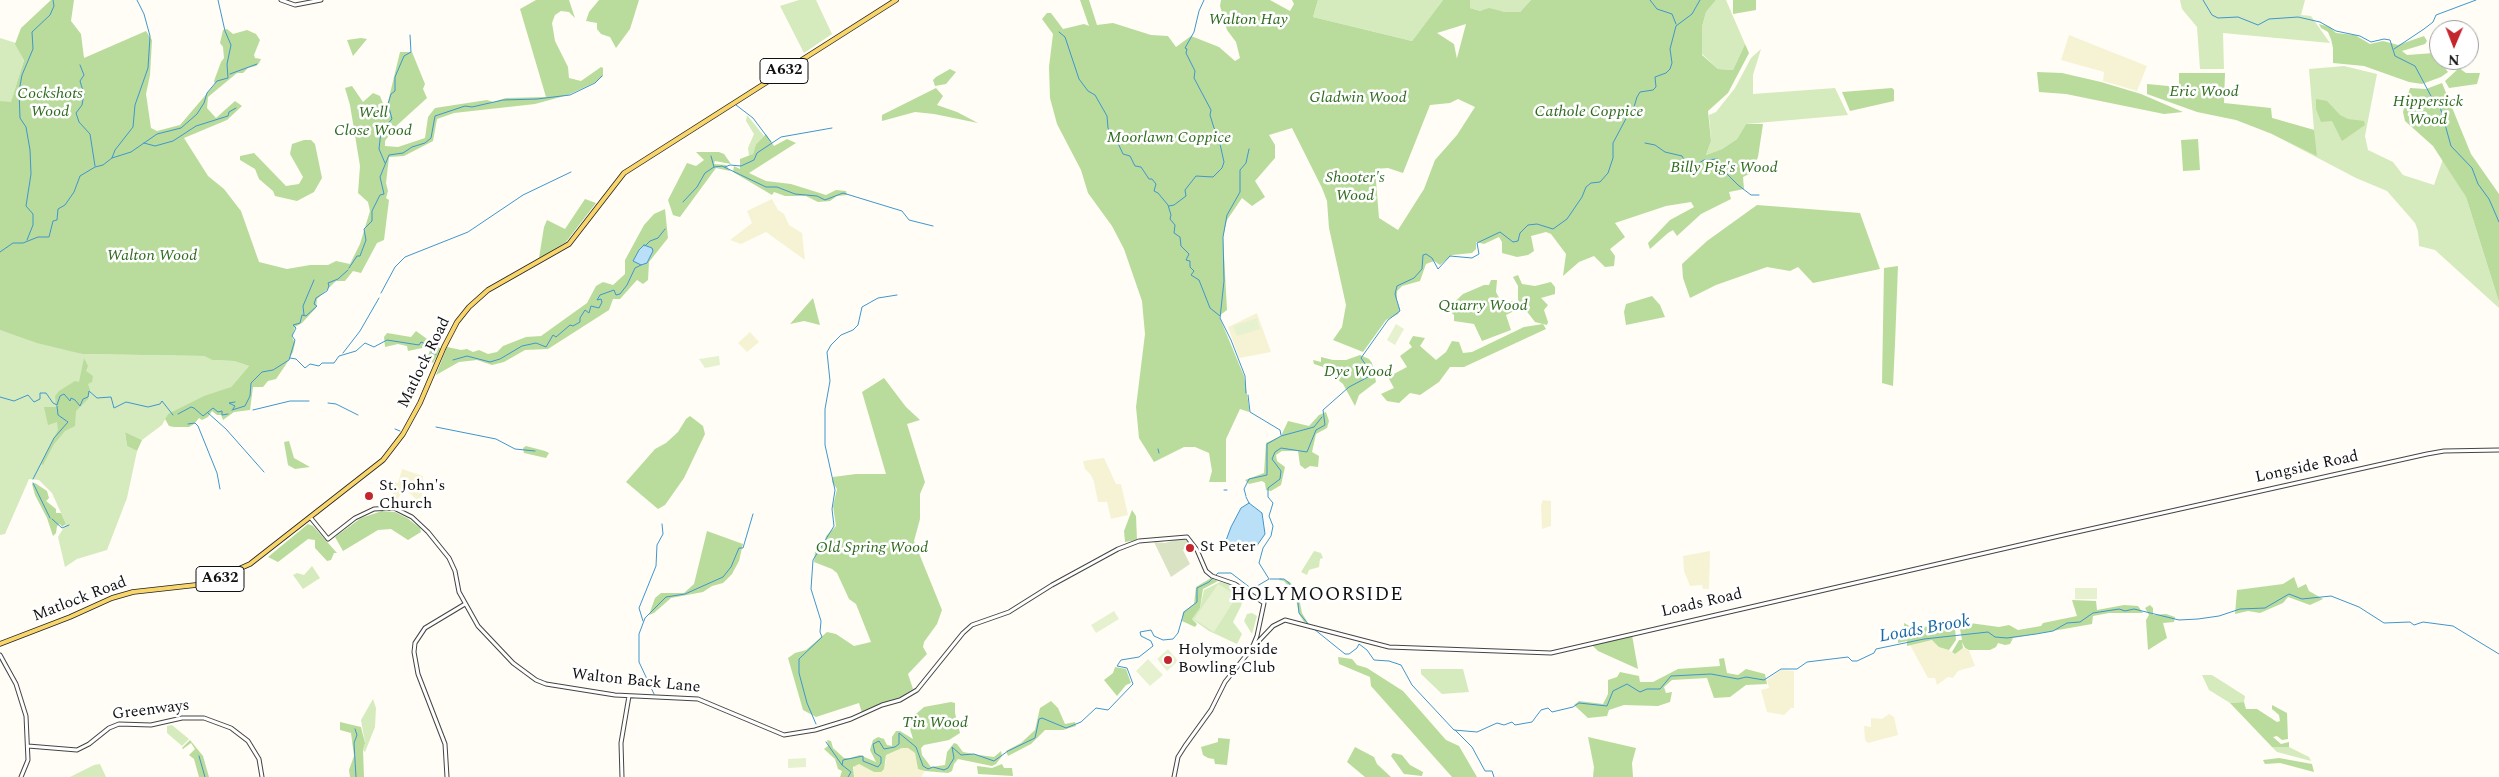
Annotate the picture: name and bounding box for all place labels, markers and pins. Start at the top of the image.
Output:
place label: St. John's Church [379,477,445,515]
marker: St. John's Church [363,490,375,502]
place label: St Peter [1200,538,1256,558]
marker: St Peter [1184,542,1196,554]
place label: Holymoorside Bowling Club [1178,641,1278,679]
marker: Holymoorside Bowling Club [1162,654,1174,666]

